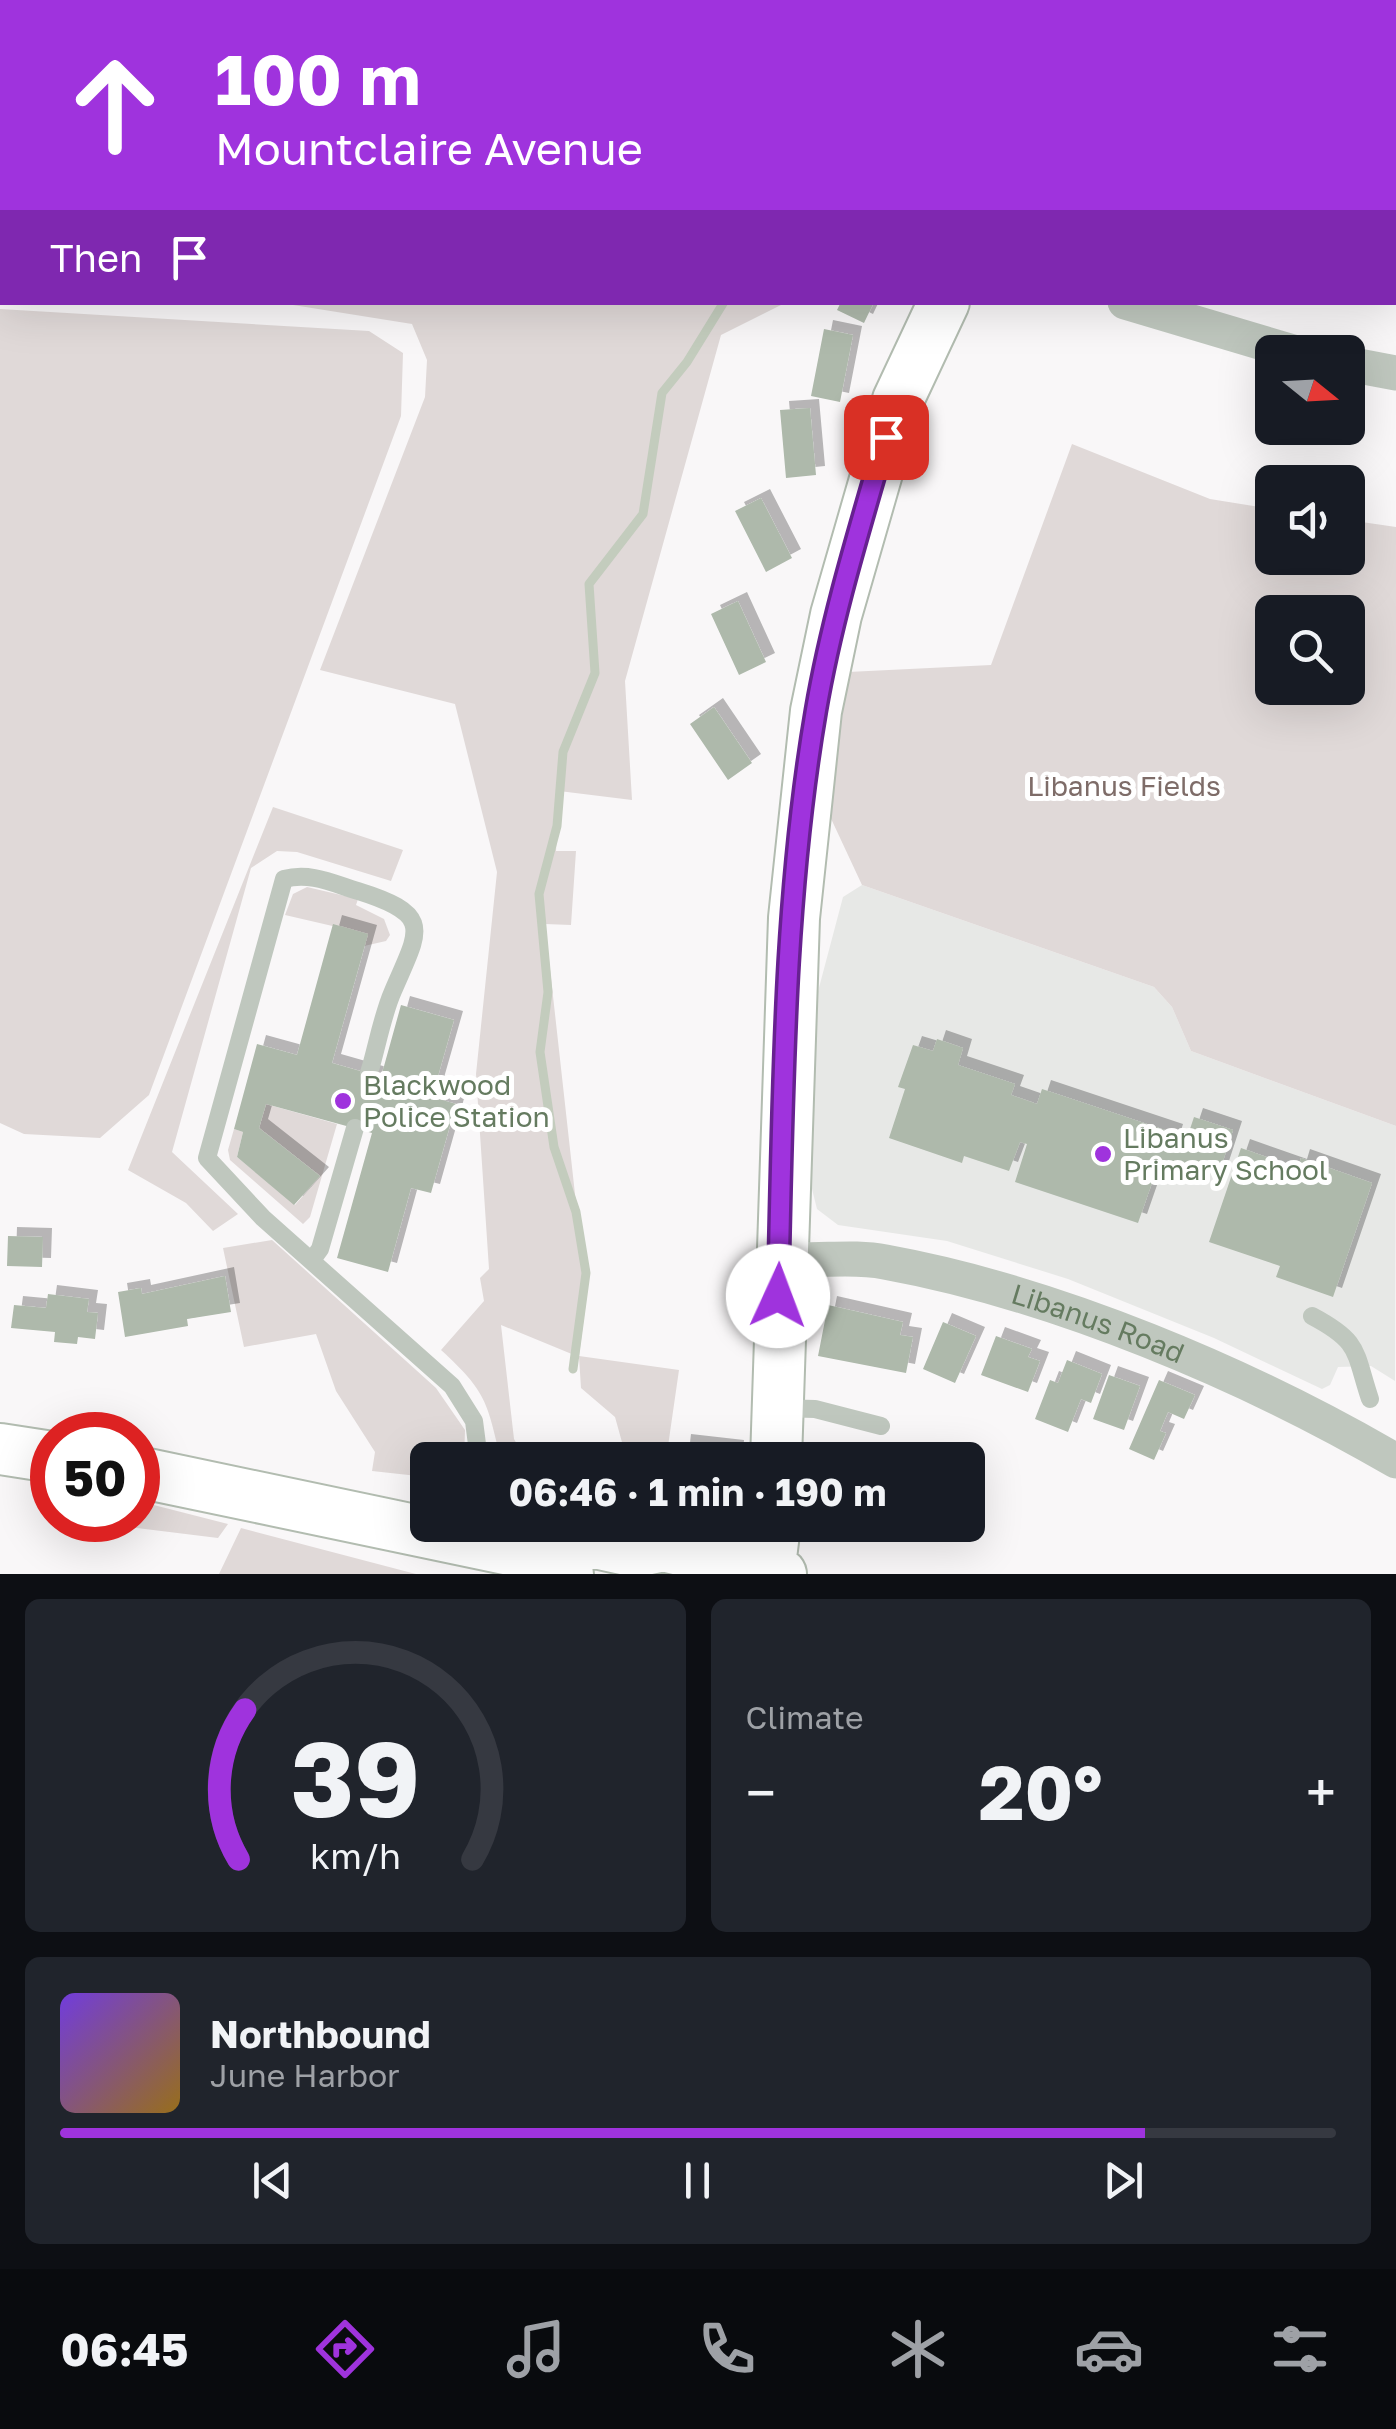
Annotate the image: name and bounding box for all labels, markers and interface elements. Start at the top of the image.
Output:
text: 100 m [215,36,421,120]
icon: ahead [50,40,180,170]
text: Mountclaire Avenue [215,121,643,175]
icon: arrive [162,230,217,285]
text: Then [50,235,142,280]
north arrow [1255,335,1365,445]
map controls [1255,335,1365,705]
pin [844,395,929,480]
icon: arrive [859,410,914,465]
button: sound [1255,465,1365,575]
button: search [1255,595,1365,705]
park label: Libanus Fields [1027,769,1221,802]
place label: Blackwood Police Station [363,1068,550,1133]
marker: Blackwood Police Station [332,1090,354,1112]
place label: Libanus Primary School [1123,1121,1328,1186]
marker: Libanus Primary School [1092,1143,1114,1165]
position arrow [726,1244,830,1348]
street label: Libanus Road [1008,1277,1189,1369]
speed limit sign: 50 [30,1412,160,1542]
text: 06:46 · 1 min · 190 m [508,1469,887,1514]
text: Climate [746,1698,864,1736]
text: 39 [291,1715,420,1840]
text: 20° [979,1746,1103,1837]
text: − [746,1759,776,1825]
text: + [1306,1759,1336,1825]
text: km/h [310,1834,401,1877]
text: Northbound [210,2011,431,2056]
text: June Harbor [210,2056,400,2094]
icon: previous [245,2153,300,2208]
icon: pause [670,2153,725,2208]
icon: next [1096,2153,1151,2208]
icon: directions [310,2314,380,2384]
icon: music [501,2314,571,2384]
icon: phone [692,2314,762,2384]
icon: climate [883,2314,953,2384]
icon: car [1074,2314,1144,2384]
icon: filters [1265,2314,1335,2384]
text: 06:45 [61,2322,188,2376]

